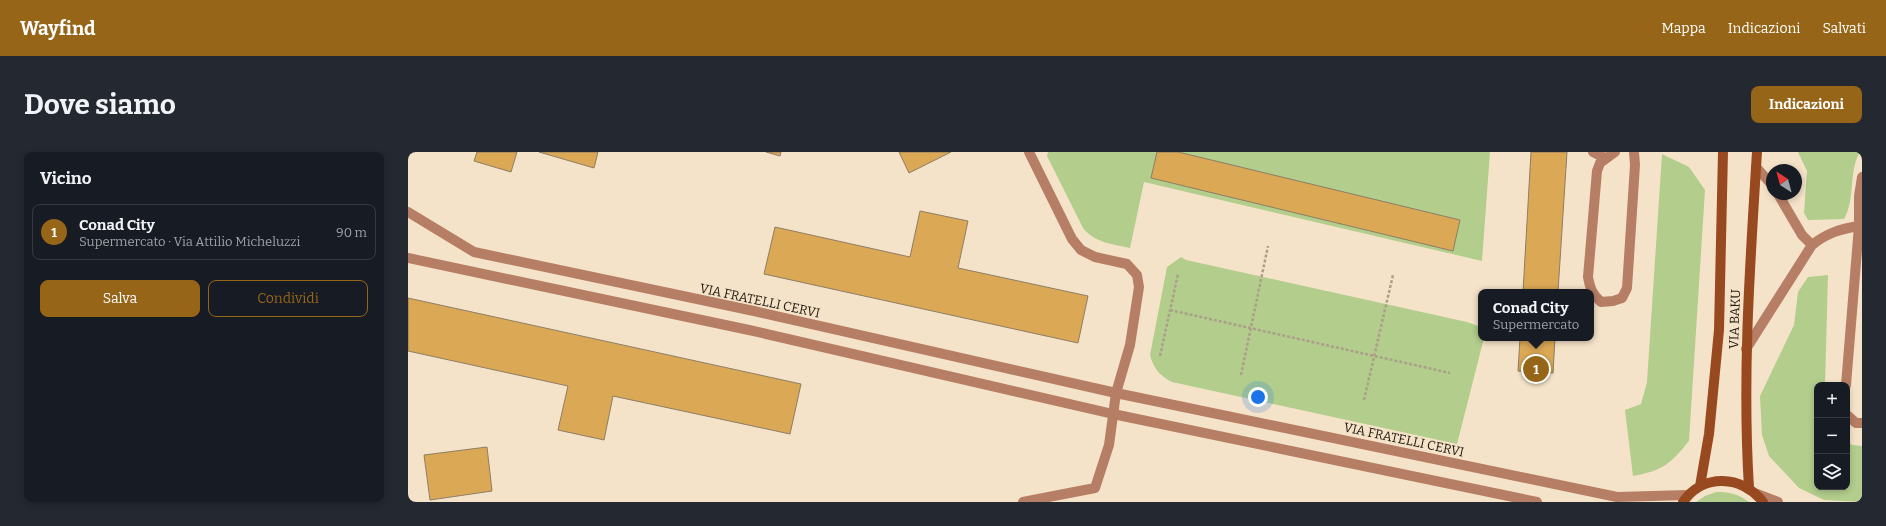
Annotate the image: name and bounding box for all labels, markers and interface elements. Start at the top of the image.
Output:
text: Wayfind [20,17,96,40]
text: Mappa [1661,20,1706,37]
text: Indicazioni [1728,20,1800,37]
text: Salvati [1822,20,1866,37]
button: Indicazioni [1751,86,1862,123]
text: Dove siamo [24,88,176,121]
north arrow [1766,164,1802,200]
text: Vicino [40,168,92,189]
text: Conad City [79,216,155,234]
text: 1 [51,225,57,240]
text: 90 m [336,225,367,240]
text: Supermercato · Via Attilio Micheluzzi [79,234,300,249]
button: Salva [40,280,200,317]
button: Condividi [208,280,368,317]
street label: VIA FRATELLI CERVI [698,280,822,321]
popup [1478,289,1594,341]
street label: VIA BAKU [1726,289,1743,349]
text: Conad City [1493,299,1569,317]
text: Supermercato [1493,317,1579,332]
pin: 1 [1523,354,1549,384]
map controls [1814,382,1850,490]
button: + [1814,382,1850,418]
your location [1248,387,1268,407]
button: − [1814,418,1850,454]
street label: VIA FRATELLI CERVI [1342,419,1466,460]
button: layers [1814,454,1850,490]

